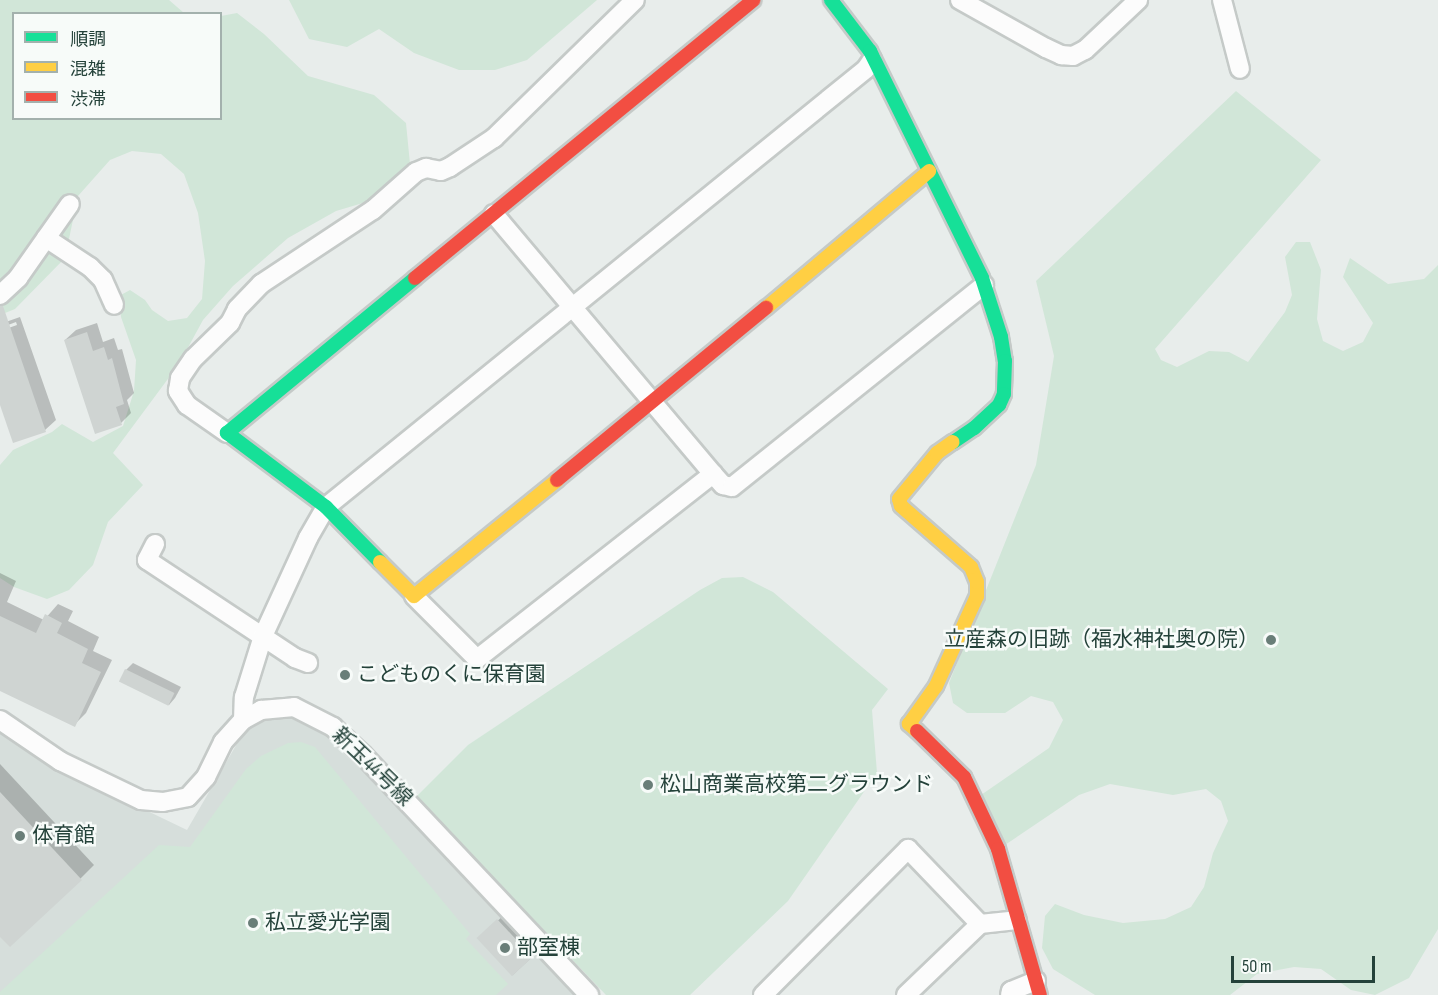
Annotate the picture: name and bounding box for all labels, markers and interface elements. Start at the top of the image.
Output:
legend [12,12,222,120]
text: 順調 [70,29,106,50]
text: 混雑 [70,59,106,80]
text: 渋滞 [70,89,106,110]
place label: 立産森の旧跡（福水神社奥の院） [944,627,1259,653]
marker: 立産森の旧跡（福水神社奥の院） [1264,633,1278,647]
place label: こどものくに保育園 [357,662,546,688]
marker: こどものくに保育園 [338,668,352,682]
street label: 新玉44号線 [327,723,417,811]
place label: 松山商業高校第二グラウンド [660,772,933,798]
marker: 松山商業高校第二グラウンド [641,778,655,792]
place label: 体育館 [32,823,95,849]
marker: 体育館 [13,829,27,843]
place label: 私立愛光学園 [265,910,391,936]
marker: 私立愛光学園 [246,916,260,930]
place label: 部室棟 [517,935,580,961]
marker: 部室棟 [498,941,512,955]
scale bar [1234,944,1378,982]
text: 50 m [1242,956,1272,977]

